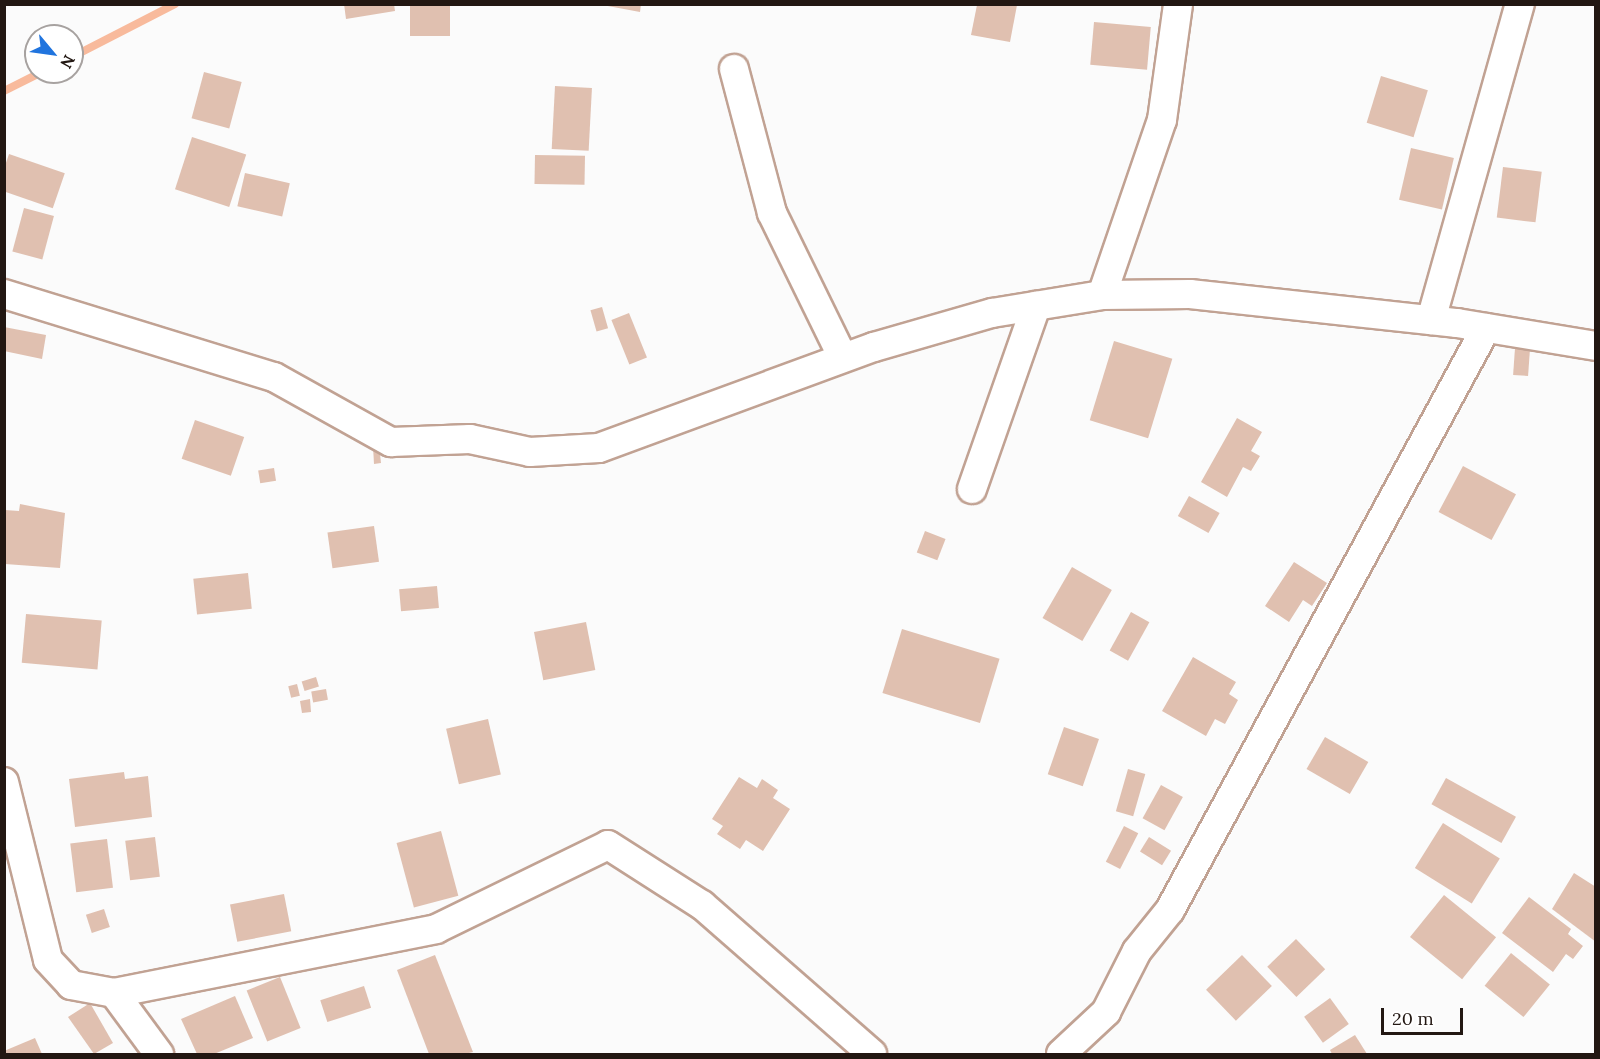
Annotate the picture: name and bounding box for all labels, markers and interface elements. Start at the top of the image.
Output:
north arrow [24,24,84,84]
text: N [56,51,80,72]
scale bar [1384,996,1466,1034]
text: 20 m [1392,1007,1434,1030]

